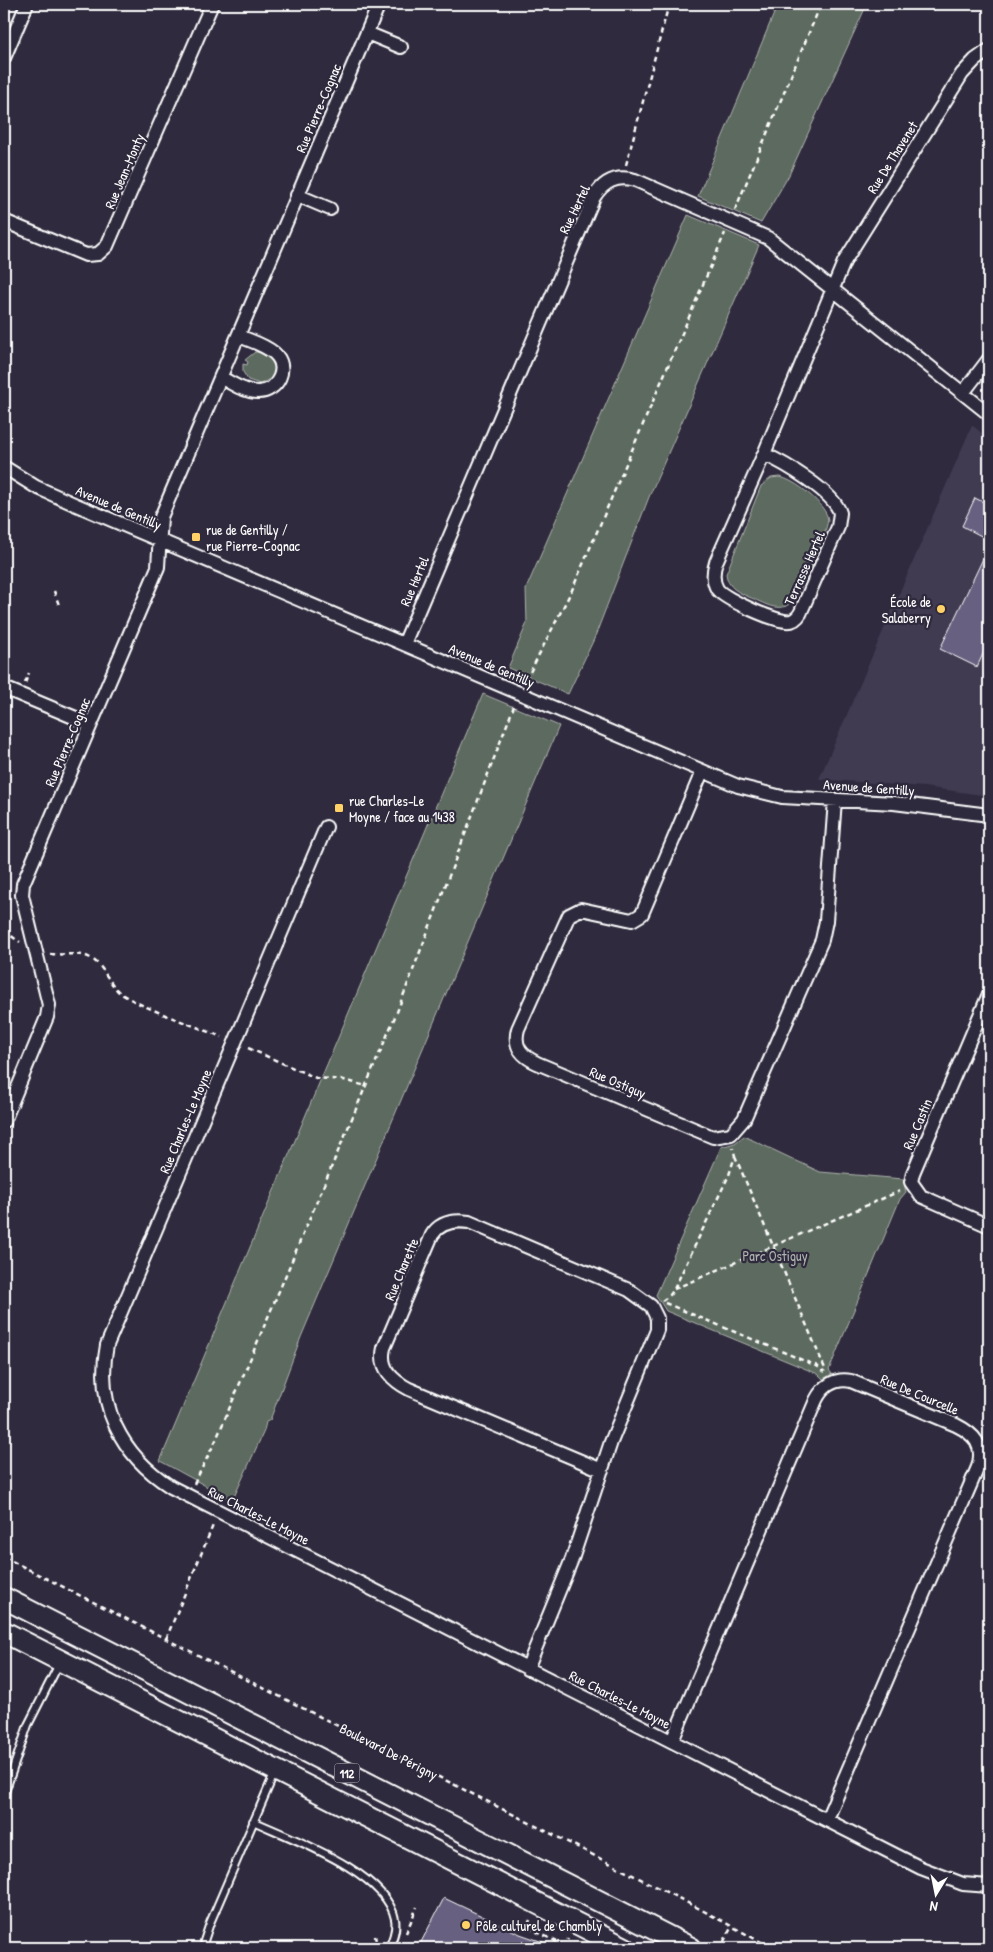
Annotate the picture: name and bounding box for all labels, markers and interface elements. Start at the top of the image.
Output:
street label: Rue Pierre-Cognac [291,60,346,156]
street label: Rue De Thavenet [862,117,922,197]
street label: Rue Jean-Monty [100,130,149,212]
street label: Rue Hertel [554,181,594,237]
street label: Avenue de Gentilly [73,480,165,535]
place label: rue de Gentilly / rue Pierre-Cognac [206,520,301,556]
street label: Terrasse Hertel [779,528,829,608]
marker: rue de Gentilly / rue Pierre-Cognac [190,531,202,543]
street label: Rue Hertel [395,553,433,609]
place label: École de Salaberry [882,592,931,628]
marker: École de Salaberry [935,603,947,615]
street label: Avenue de Gentilly [446,638,538,693]
street label: Rue Pierre-Cognac [40,694,95,790]
street label: Avenue de Gentilly [823,774,915,801]
place label: rue Charles-Le Moyne / face au 1438 [349,791,455,827]
marker: rue Charles-Le Moyne / face au 1438 [333,802,345,814]
street label: Rue Ostiguy [586,1062,649,1103]
street label: Rue Charles-Le Moyne [155,1066,217,1176]
street label: Rue Castin [898,1096,936,1152]
street label: Rue Charette [379,1235,423,1303]
park label: Parc Ostiguy [742,1246,808,1266]
street label: Rue De Courcelle [878,1369,962,1419]
street label: Rue Charles-Le Moyne [205,1481,313,1550]
street label: Rue Charles-Le Moyne [566,1665,674,1734]
street label: Boulevard De Périgny [336,1718,441,1785]
road number: 112 [334,1764,360,1782]
north arrow [910,1870,960,1920]
text: N [928,1897,939,1917]
place label: Pôle culturel de Chambly [476,1916,602,1936]
marker: Pôle culturel de Chambly [460,1919,472,1931]

